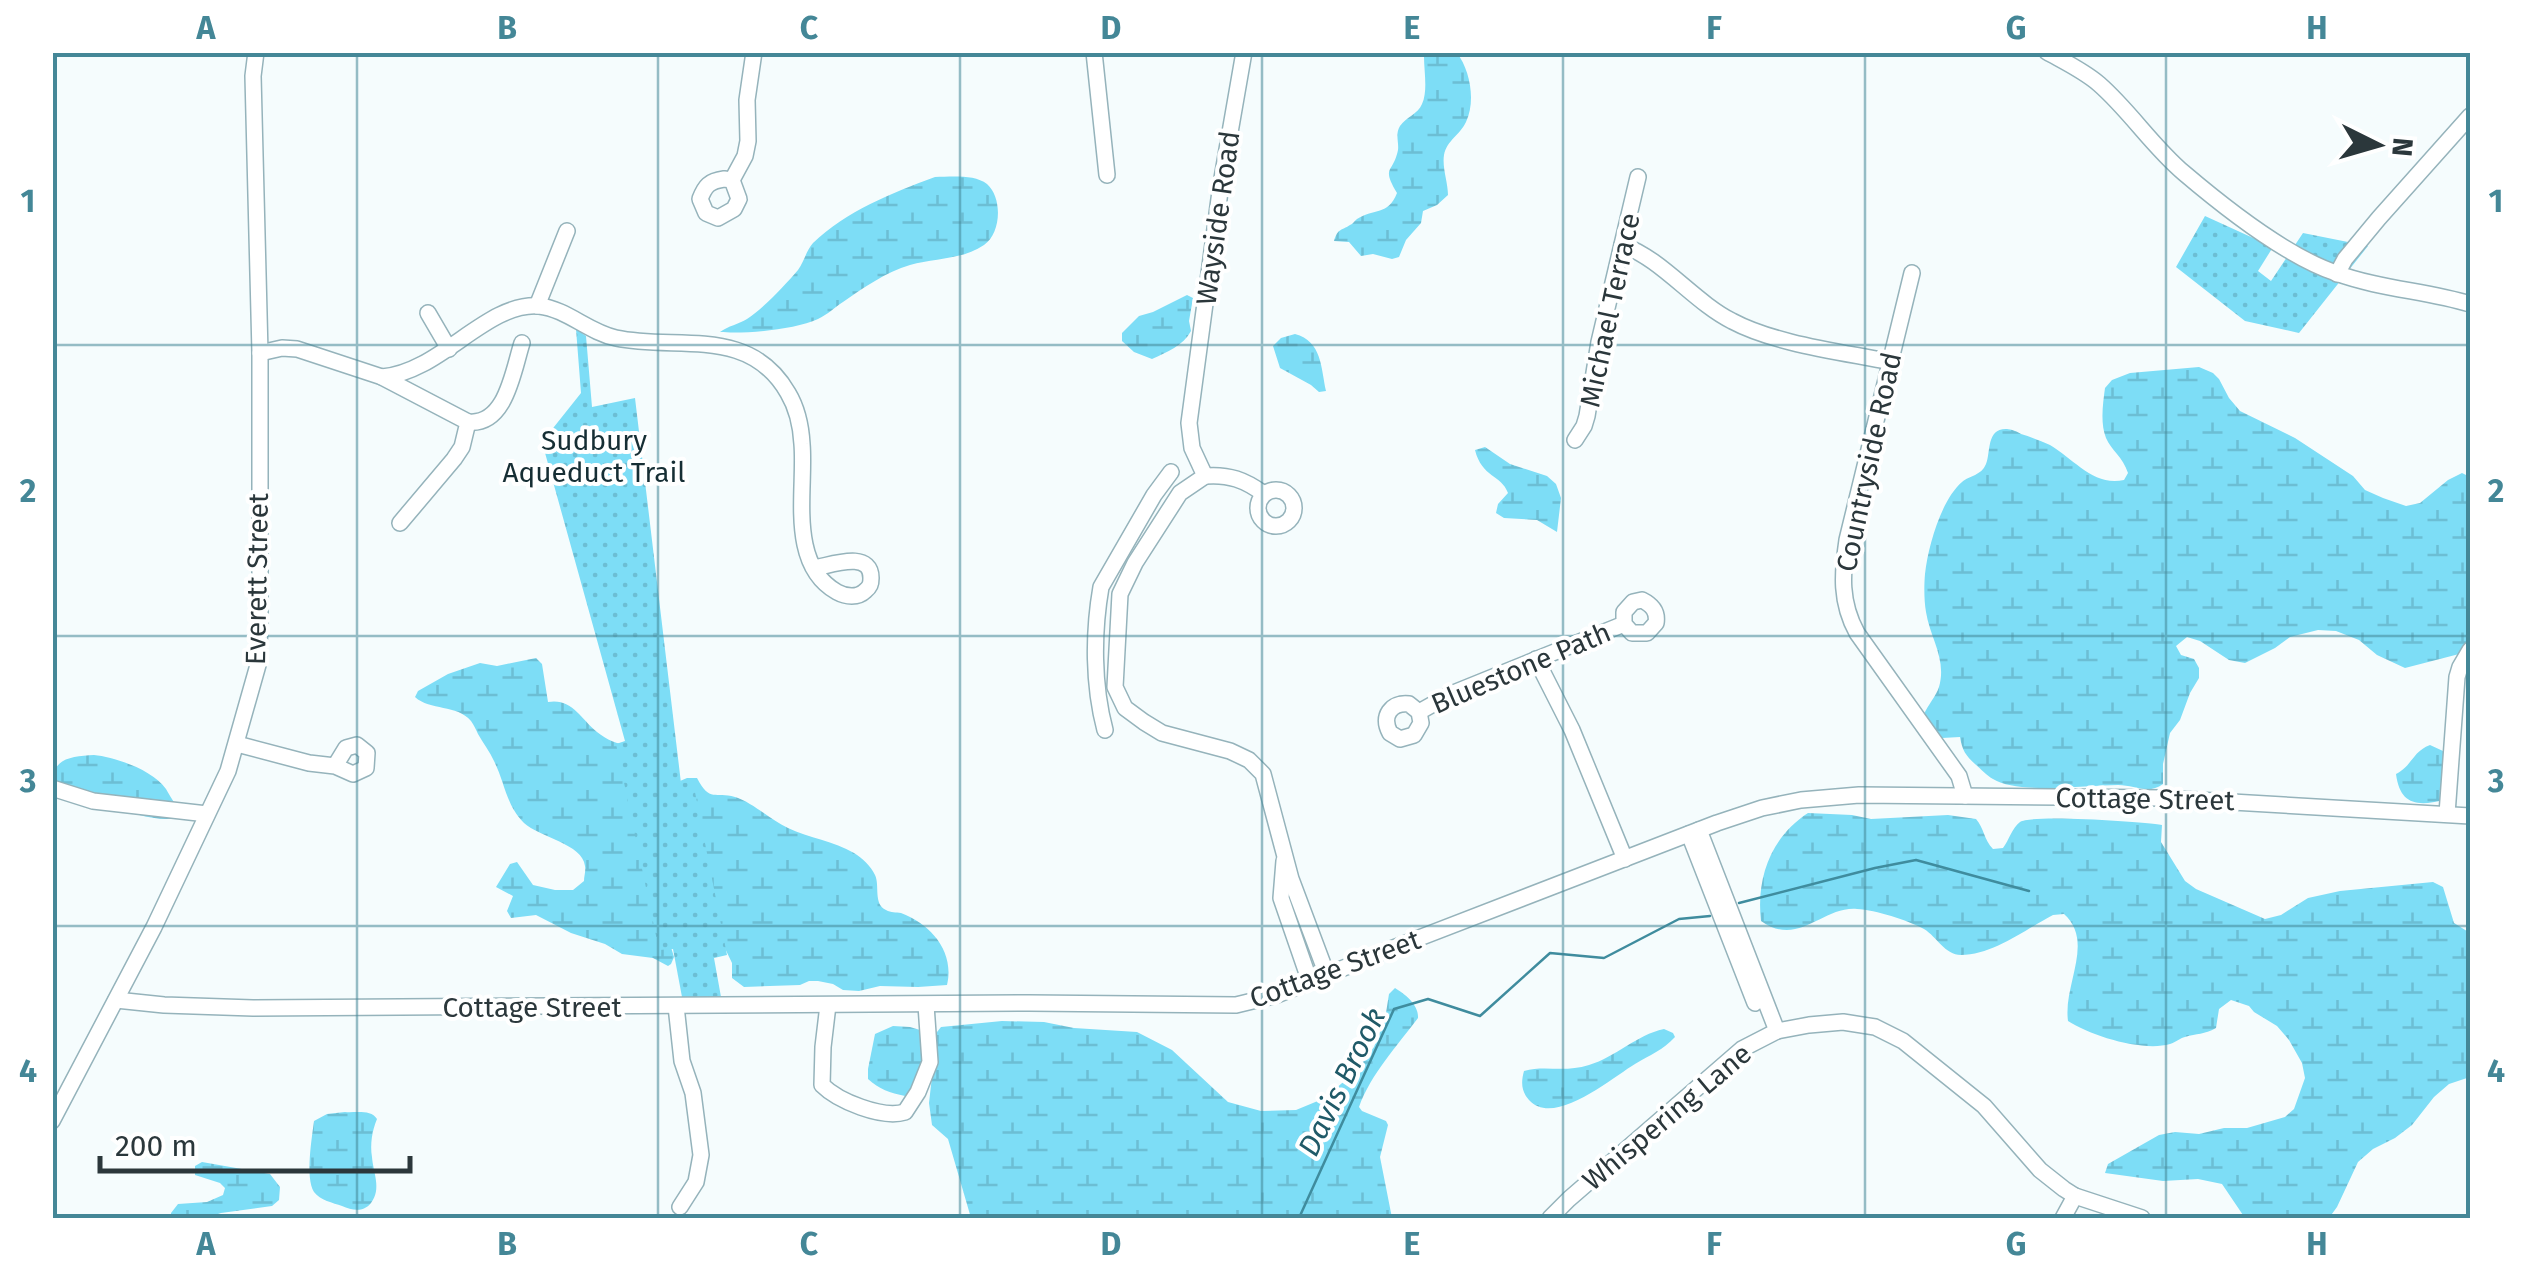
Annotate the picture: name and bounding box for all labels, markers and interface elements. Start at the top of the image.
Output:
text: A [196,9,217,47]
text: B [497,9,517,47]
text: C [800,9,819,47]
text: D [1101,9,1121,47]
text: E [1404,9,1420,47]
text: F [1706,9,1722,47]
text: G [2006,9,2026,47]
text: H [2306,9,2328,47]
north arrow [2328,95,2428,195]
street label: Wayside Road [1189,129,1247,307]
text: N [2385,136,2420,158]
text: 1 [21,182,35,220]
text: 1 [2489,182,2503,220]
street label: Michael Terrace [1573,210,1647,410]
street label: Countryside Road [1830,349,1908,575]
park label: Sudbury Aqueduct Trail [502,424,686,489]
text: 2 [20,472,36,510]
text: 2 [2488,472,2504,510]
street label: Everett Street [239,492,275,665]
street label: Bluestone Path [1426,615,1616,721]
text: 3 [19,762,36,800]
text: 3 [2487,762,2504,800]
street label: Cottage Street [2055,781,2236,817]
street label: Cottage Street [1245,923,1426,1015]
street label: Cottage Street [442,991,622,1024]
water label: Davis Brook [1291,1002,1393,1162]
street label: Whispering Lane [1576,1037,1758,1197]
text: 4 [19,1052,37,1090]
text: 4 [2487,1052,2505,1090]
scale bar [100,1111,410,1173]
text: 200 m [115,1128,197,1164]
text: A [196,1225,217,1263]
text: B [497,1225,517,1263]
text: C [800,1225,819,1263]
text: D [1101,1225,1121,1263]
text: E [1404,1225,1420,1263]
text: F [1706,1225,1722,1263]
text: G [2006,1225,2026,1263]
text: H [2306,1225,2328,1263]

